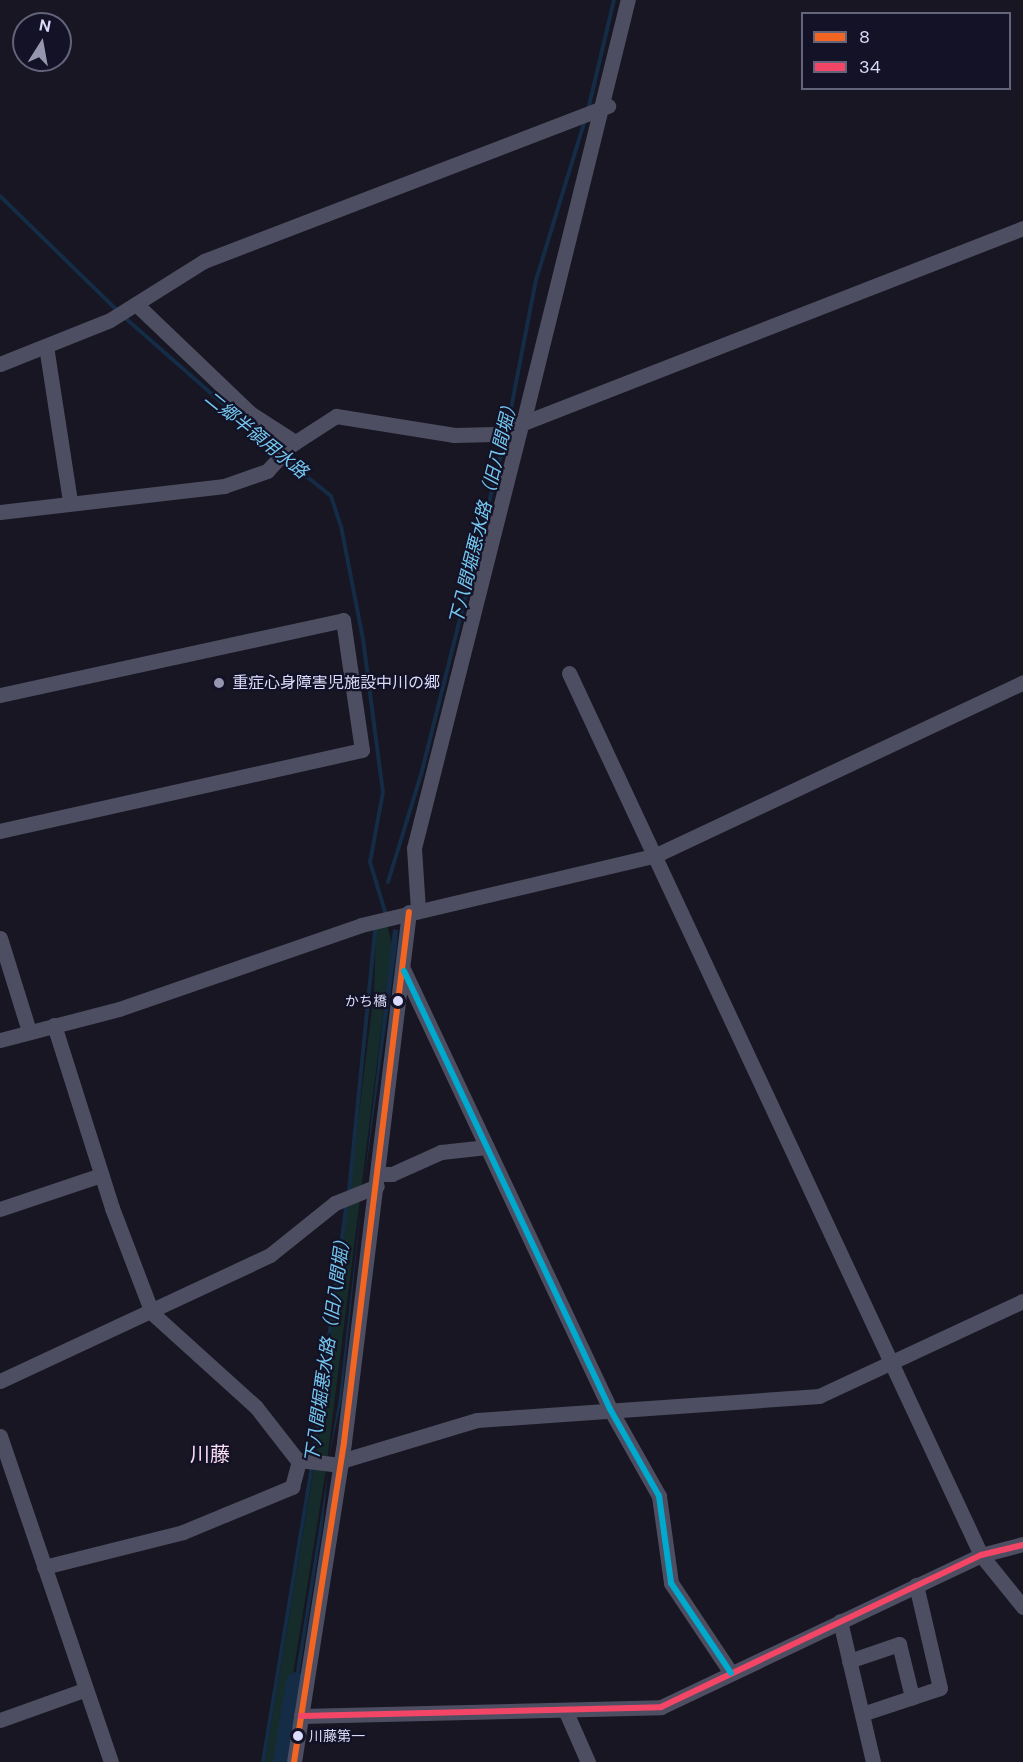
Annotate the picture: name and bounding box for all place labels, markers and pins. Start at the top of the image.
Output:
place label: 重症心身障害児施設中川の郷 [232,673,440,693]
marker: 重症心身障害児施設中川の郷 [210,674,228,692]
place label: かち橋 [345,993,387,1009]
marker: かち橋 [392,995,404,1007]
place label: 川藤第一 [309,1728,365,1744]
marker: 川藤第一 [292,1730,304,1742]

